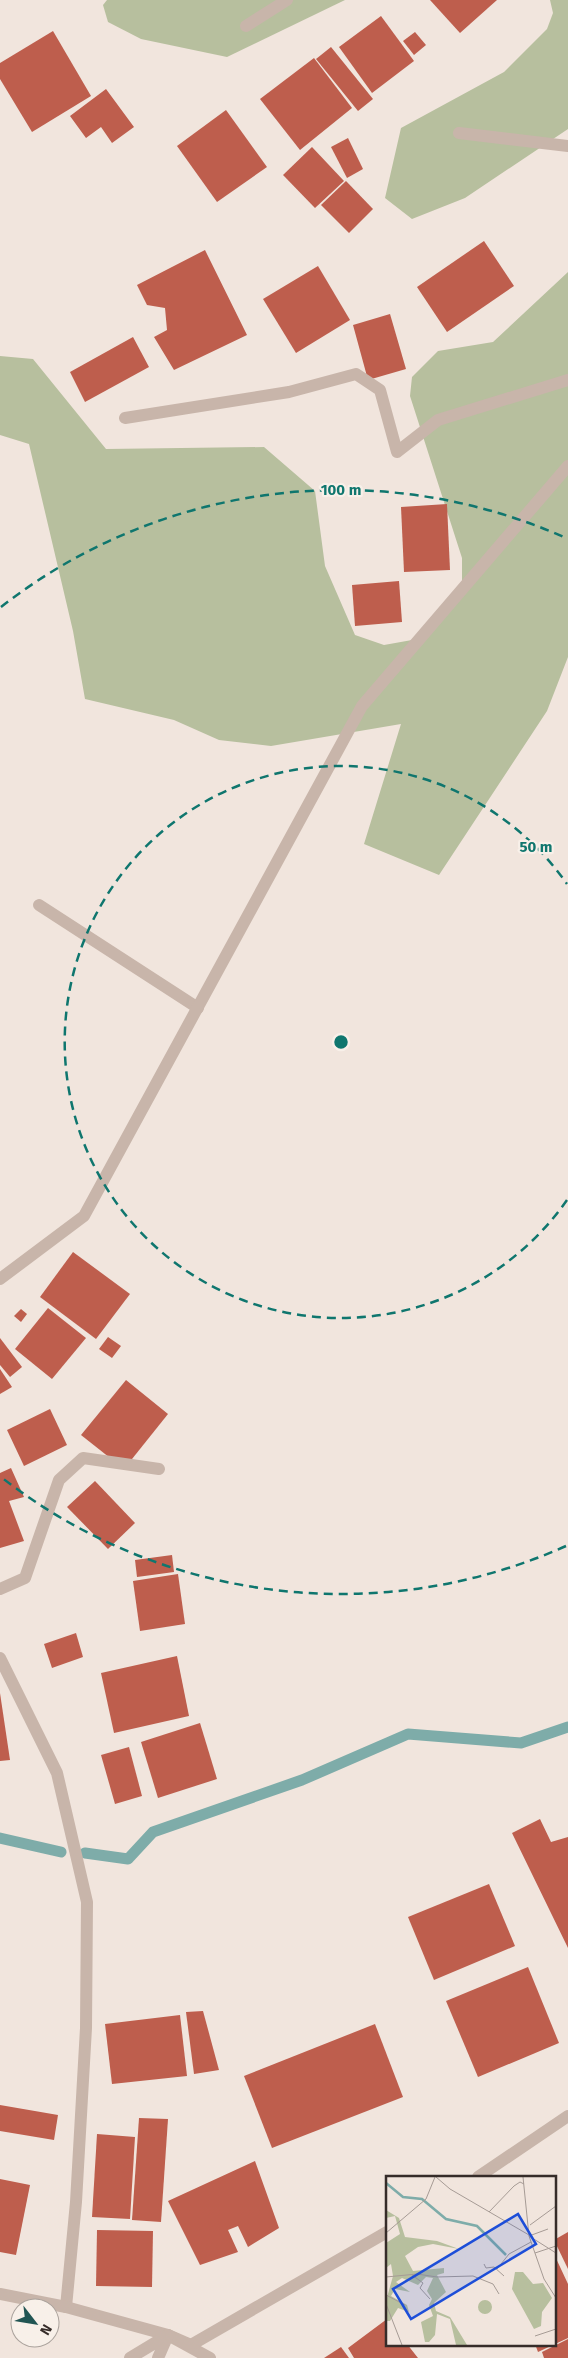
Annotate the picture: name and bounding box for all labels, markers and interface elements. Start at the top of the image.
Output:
text: 100 m [321,481,361,499]
text: 50 m [519,838,553,856]
centre of rings [332,1033,350,1051]
inset map [386,2176,556,2346]
north arrow [10,2298,60,2348]
text: N [36,2321,55,2338]

